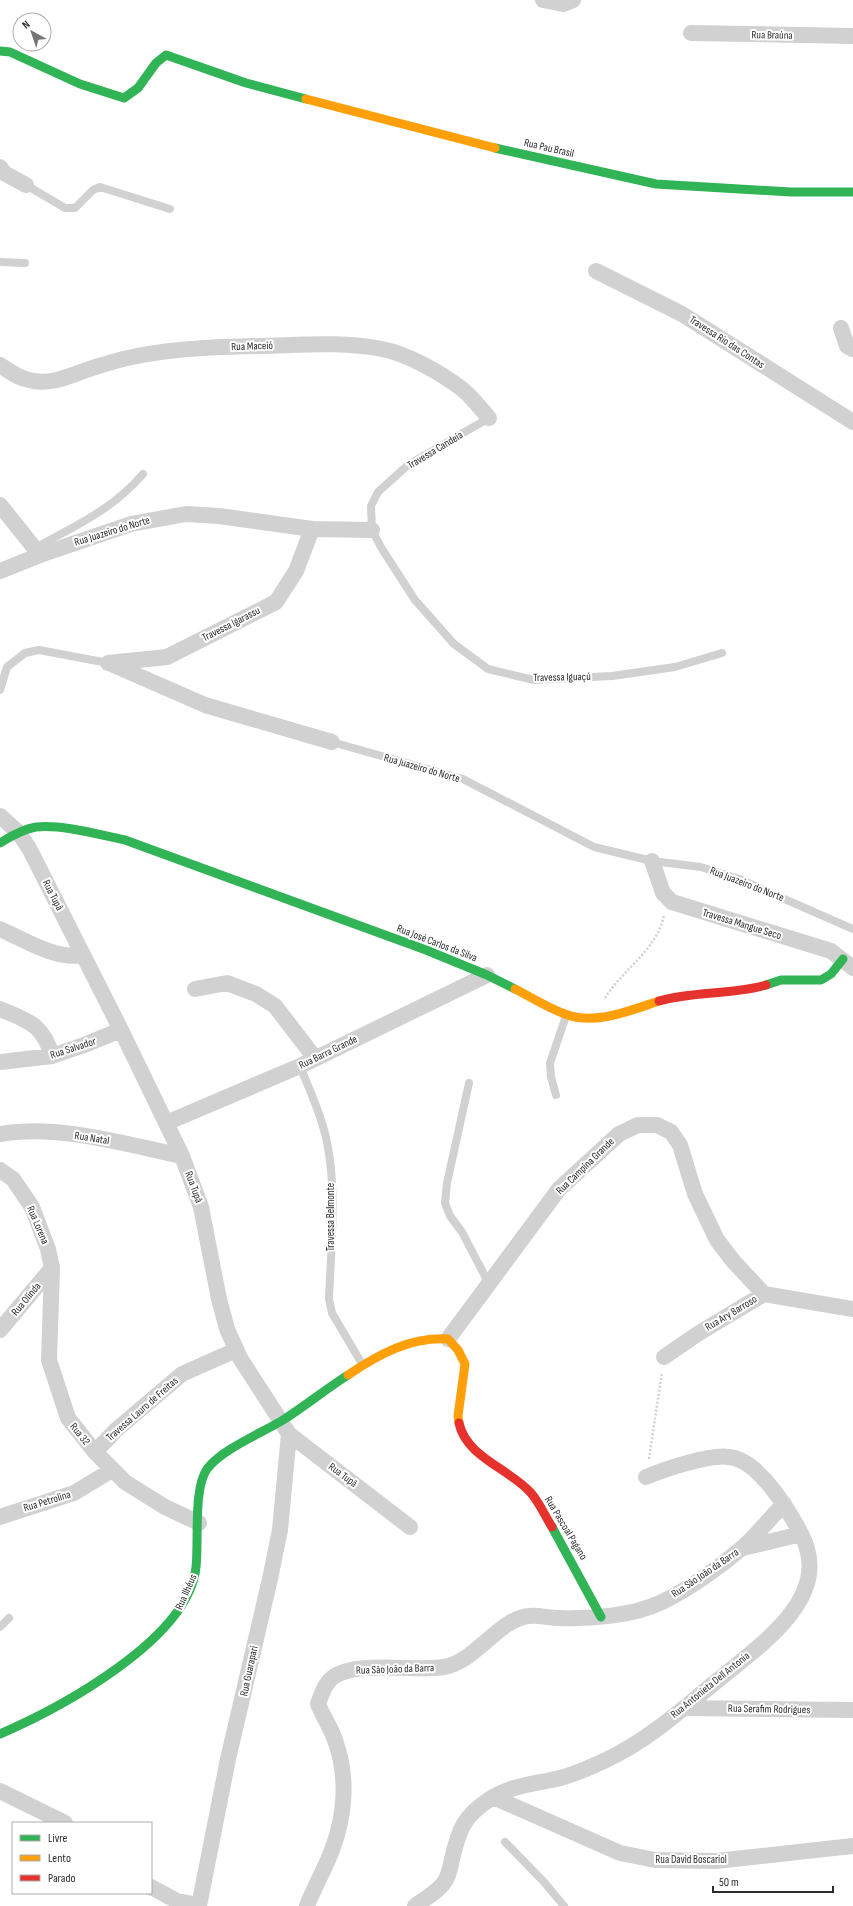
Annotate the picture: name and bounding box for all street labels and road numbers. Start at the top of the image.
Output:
street label: Rua Braúna [751,28,793,42]
street label: Rua Pau Brasil [523,136,575,160]
street label: Travessa Rio das Contas [687,313,767,371]
street label: Rua Maceió [231,339,274,353]
street label: Travessa Candeia [405,428,465,472]
street label: Rua Juazeiro do Norte [73,513,151,549]
street label: Travessa Igarassu [200,604,263,644]
street label: Travessa Iguaçú [533,670,591,684]
street label: Rua Juazeiro do Norte [383,751,461,785]
street label: Rua Juazeiro do Norte [708,864,786,904]
street label: Rua Tupã [40,877,66,913]
street label: Travessa Mangue Seco [701,906,783,942]
street label: Rua José Carlos da Silva [395,922,479,964]
street label: Rua Barra Grande [297,1032,359,1072]
street label: Rua Salvador [49,1035,97,1061]
street label: Rua Natal [74,1129,110,1147]
street label: Rua Campina Grande [553,1135,617,1197]
street label: Rua Tupã [182,1169,206,1205]
street label: Travessa Belmonte [324,1183,337,1251]
street label: Rua Lorena [24,1204,52,1246]
street label: Rua Olinda [9,1280,43,1318]
street label: Rua Ary Barroso [703,1292,760,1334]
street label: Travessa Lauro de Freitas [103,1374,181,1444]
street label: Rua 32 [67,1420,93,1448]
street label: Rua Tupã [326,1460,360,1490]
street label: Rua Petrolina [22,1488,72,1514]
street label: Rua Pascoal Pagano [542,1494,590,1562]
street label: Rua São João da Barra [669,1546,741,1600]
street label: Rua Ilhéus [172,1572,200,1612]
street label: Rua Guarapari [237,1645,261,1697]
street label: Rua Antonieta Dell Antonia [668,1649,752,1721]
street label: Rua São João da Barra [356,1661,434,1677]
street label: Rua Serafim Rodrigues [728,1702,810,1716]
street label: Rua David Boscariol [655,1853,727,1866]

